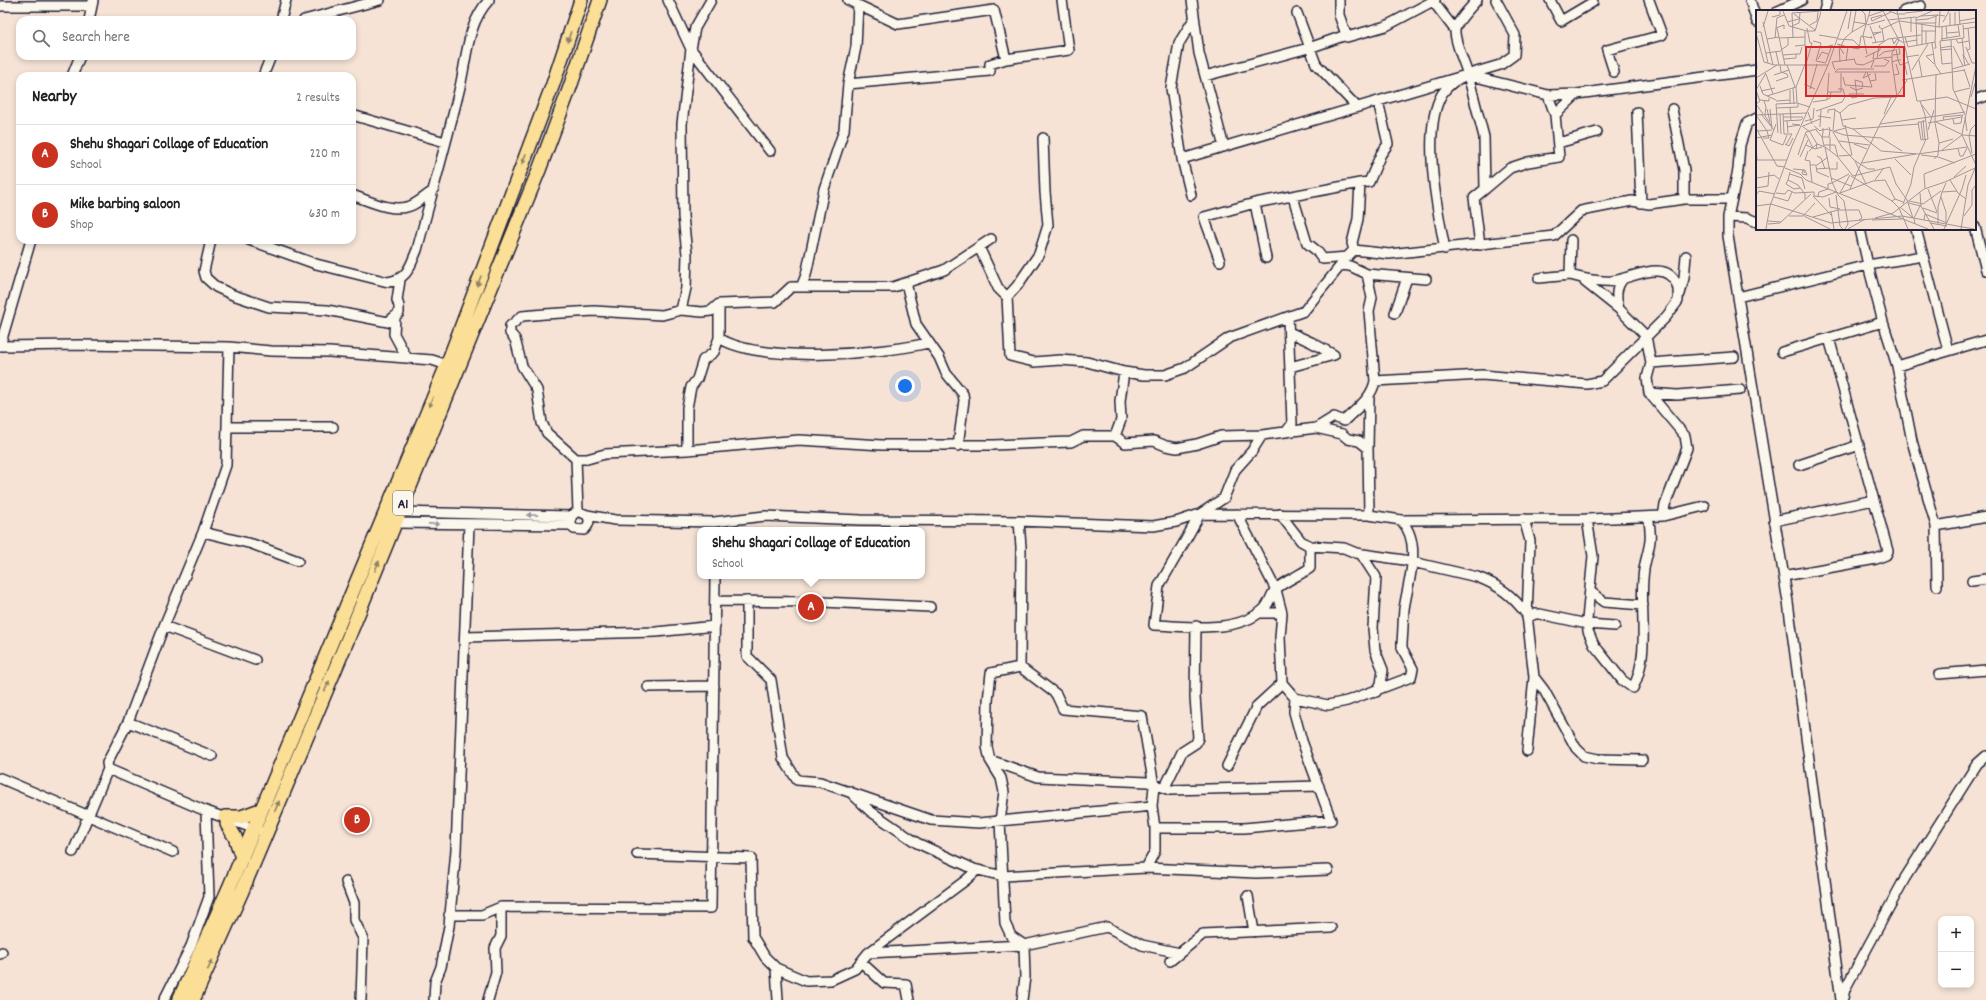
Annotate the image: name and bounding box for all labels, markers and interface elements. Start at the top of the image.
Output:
inset map [1756,10,1976,230]
search box [16,16,356,60]
icon: search [30,27,52,49]
text: Search here [62,27,130,49]
one-way arrow [566,31,572,43]
text: Nearby [32,86,76,110]
text: 2 results [296,89,340,108]
text: Shehu Shagari Collage of Education [70,134,268,156]
text: A [41,145,49,164]
text: 220 m [310,145,340,164]
one-way arrow [521,154,527,166]
text: School [70,156,102,175]
text: Mike barbing saloon [70,194,180,216]
text: B [42,205,48,224]
text: 630 m [309,205,340,224]
text: Shop [70,216,93,235]
one-way arrow [476,276,482,288]
your location [895,376,915,396]
one-way arrow [428,396,434,407]
road number: A1 [393,491,413,515]
one-way arrow [525,512,538,518]
one-way arrow [428,521,441,527]
popup [697,527,925,579]
text: Shehu Shagari Collage of Education [712,533,910,555]
text: School [712,555,743,574]
one-way arrow [374,561,380,572]
pin: A [798,592,824,622]
one-way arrow [324,681,330,692]
one-way arrow [274,801,280,812]
pin: B [344,805,370,835]
map controls [1938,916,1974,988]
button: + [1938,916,1974,952]
button: − [1938,952,1974,988]
one-way arrow [207,959,213,970]

